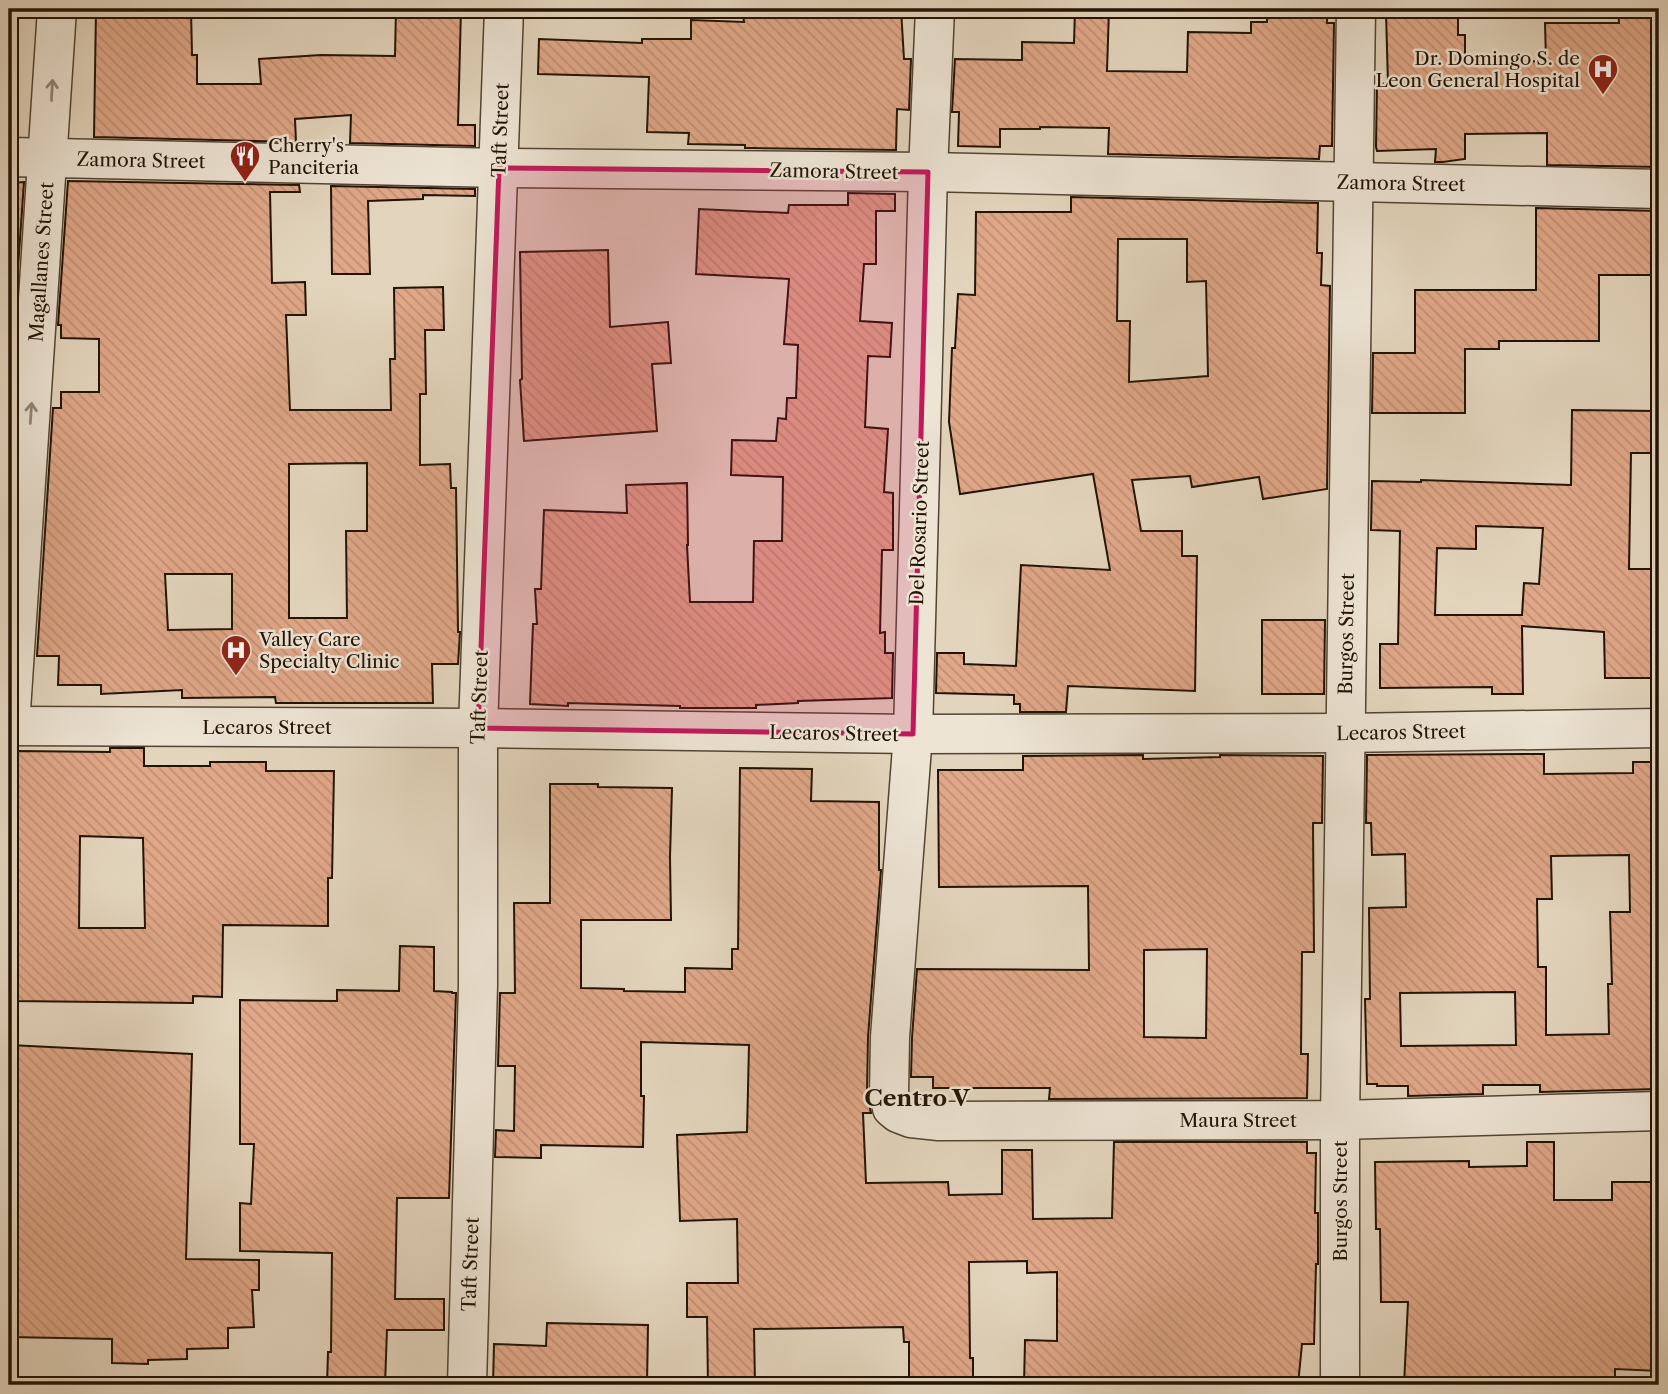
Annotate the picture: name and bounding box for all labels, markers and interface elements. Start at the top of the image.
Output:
place label: Dr. Domingo S. de Leon General Hospital [1376,47,1580,92]
hospital icon: Dr. Domingo S. de Leon General Hospital [1586,52,1620,96]
one-way arrow [45,79,58,102]
street label: Taft Street [487,82,514,178]
place label: Cherry's Panciteria [268,134,359,179]
restaurant icon: Cherry's Panciteria [228,139,262,183]
street label: Zamora Street [76,148,206,173]
street label: Zamora Street [769,159,899,184]
street label: Zamora Street [1336,171,1466,196]
street label: Magallanes Street [24,181,59,343]
one-way arrow [25,402,38,425]
street label: Del Rosario Street [905,440,934,606]
street label: Burgos Street [1334,573,1359,695]
place label: Valley Care Specialty Clinic [258,628,400,673]
hospital icon: Valley Care Specialty Clinic [219,633,253,677]
street label: Taft Street [466,649,493,745]
street label: Lecaros Street [202,716,332,739]
street label: Lecaros Street [1336,720,1466,745]
street label: Lecaros Street [769,721,899,746]
district label: Centro V [864,1084,971,1112]
street label: Maura Street [1179,1109,1297,1132]
street label: Burgos Street [1329,1140,1352,1262]
street label: Taft Street [457,1216,484,1312]

